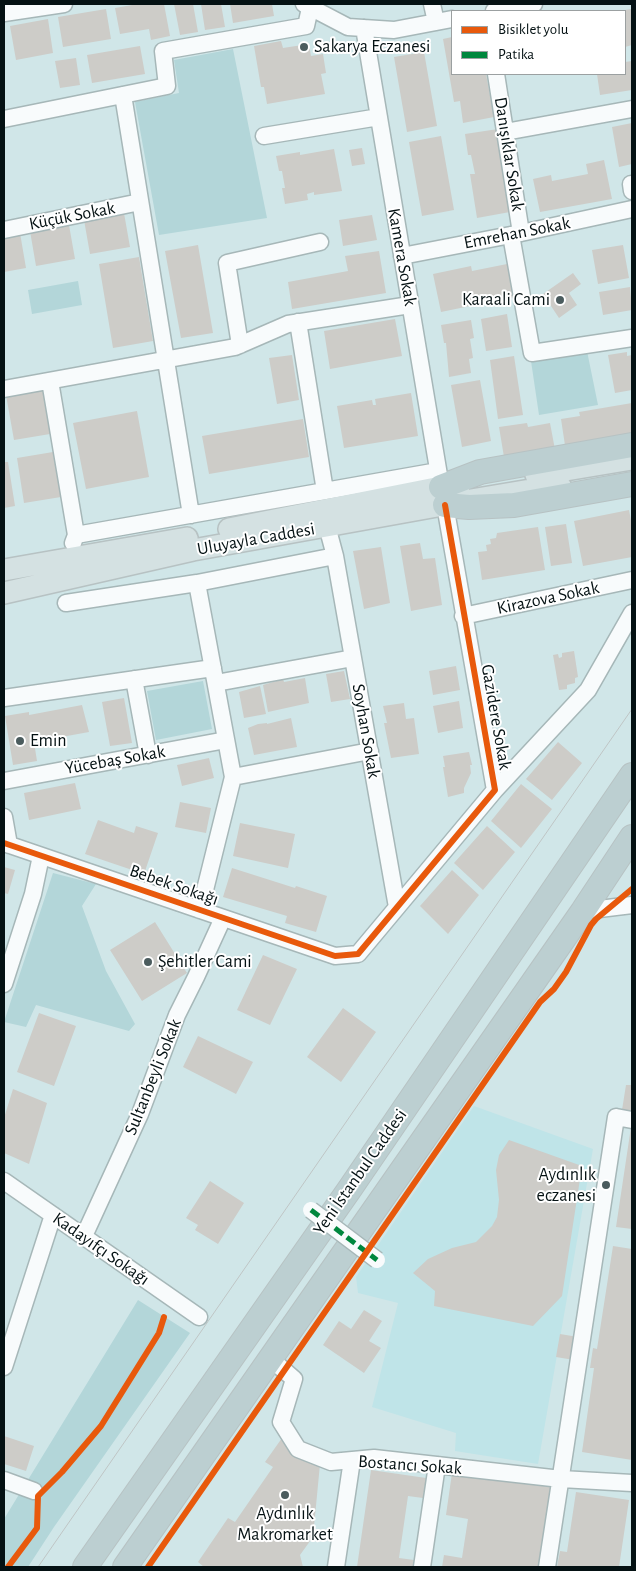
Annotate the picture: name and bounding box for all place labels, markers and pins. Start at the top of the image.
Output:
place label: Sakarya Eczanesi [314,36,430,58]
marker: Sakarya Eczanesi [298,41,310,53]
place label: Karaali Cami [462,289,550,311]
marker: Karaali Cami [554,294,566,306]
place label: Emin [30,730,67,752]
marker: Emin [14,735,26,747]
place label: Şehitler Cami [158,951,252,973]
marker: Şehitler Cami [142,956,154,968]
place label: Aydınlık eczanesi [537,1164,596,1206]
marker: Aydınlık eczanesi [600,1179,612,1191]
marker: Aydınlık Makromarket [279,1489,291,1501]
place label: Aydınlık Makromarket [237,1503,333,1546]

